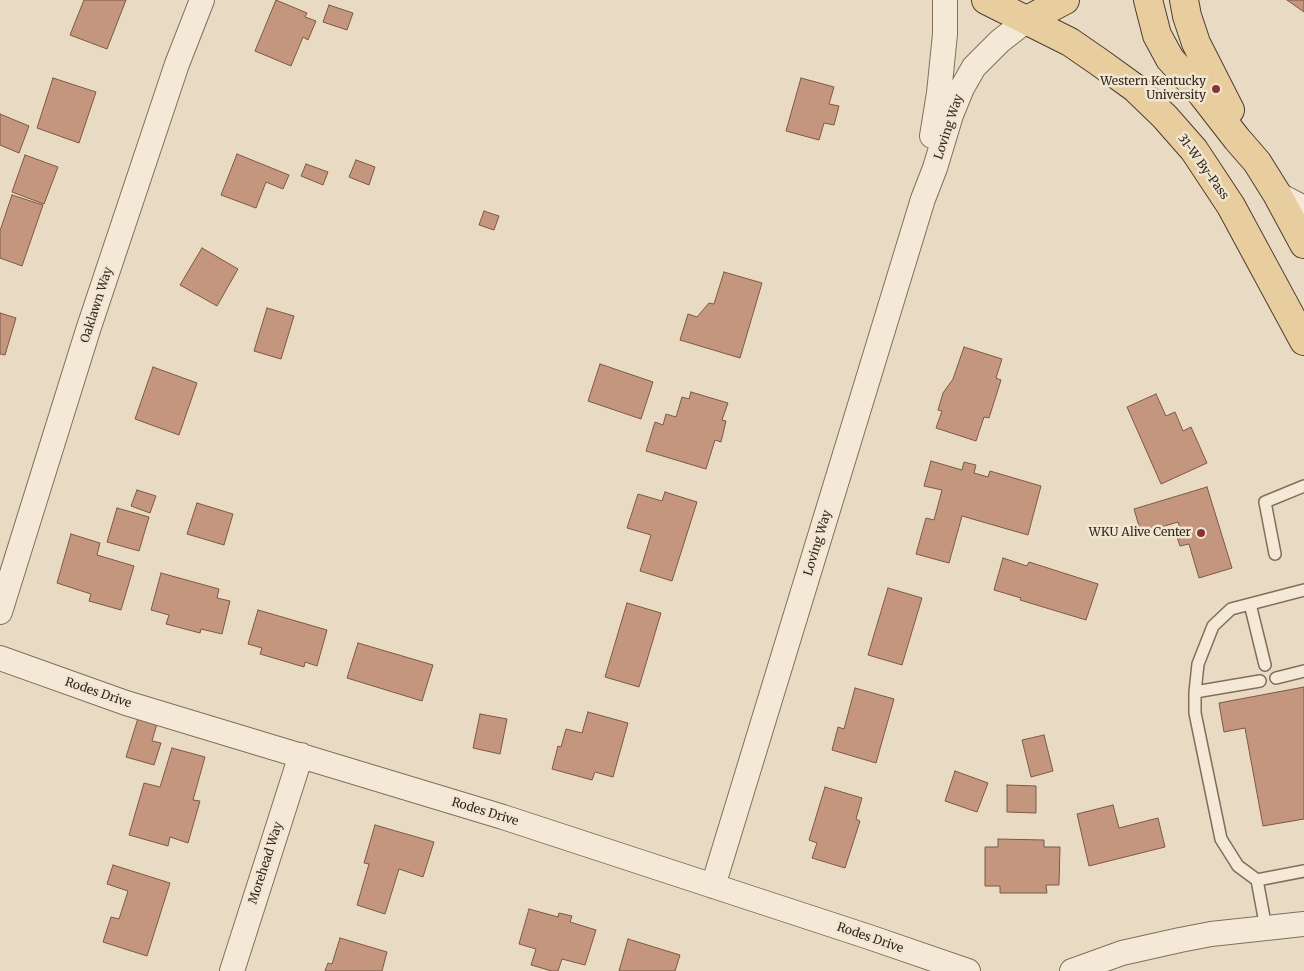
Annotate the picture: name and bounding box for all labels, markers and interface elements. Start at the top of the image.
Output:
place label: Western Kentucky University [1100,75,1206,103]
marker: Western Kentucky University [1210,83,1222,95]
street label: Loving Way [932,93,966,161]
street label: 31-W By-Pass [1175,132,1231,202]
street label: Oaklawn Way [78,265,116,345]
street label: Loving Way [801,508,835,578]
place label: WKU Alive Center [1089,526,1191,540]
marker: WKU Alive Center [1195,527,1207,539]
street label: Rodes Drive [63,675,133,711]
street label: Rodes Drive [450,795,520,829]
street label: Morehead Way [246,820,286,906]
street label: Rodes Drive [835,920,905,956]

